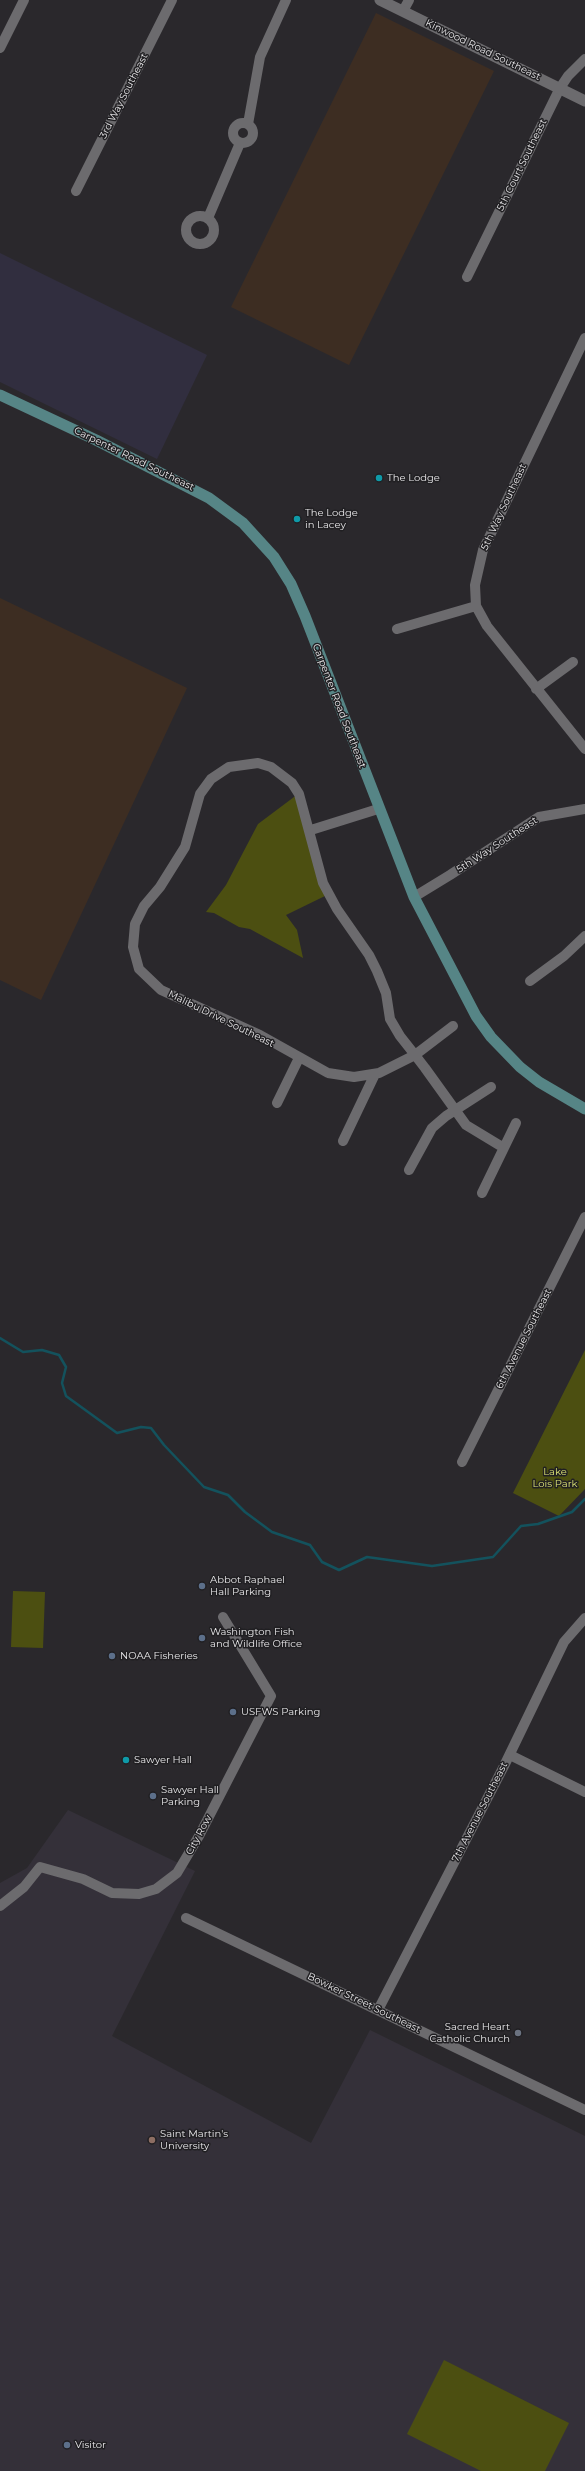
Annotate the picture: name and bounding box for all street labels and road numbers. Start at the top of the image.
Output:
street label: Kinwood Road Southeast [424,17,542,83]
street label: 3rd Way Southeast [97,51,151,141]
street label: 5th Court Southeast [495,117,549,213]
street label: Carpenter Road Southeast [72,425,196,493]
street label: 5th Way Southeast [479,462,529,552]
street label: Carpenter Road Southeast [310,642,368,770]
street label: 5th Way Southeast [454,814,540,876]
street label: Malibu Drive Southeast [166,988,276,1050]
street label: 6th Avenue Southeast [494,1287,554,1391]
street label: 7th Avenue Southeast [450,1760,510,1864]
street label: City Row [183,1813,215,1857]
street label: Bowker Street Southeast [305,1970,423,2036]

